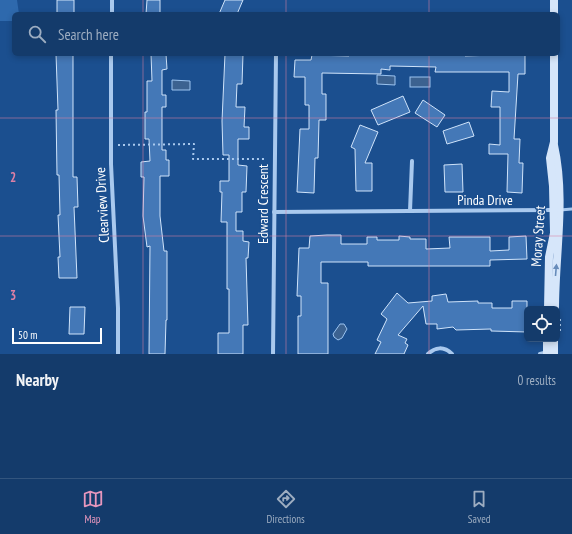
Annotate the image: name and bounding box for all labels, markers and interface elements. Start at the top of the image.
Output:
search box [12,12,560,56]
icon: search [26,23,48,45]
text: Search here [58,25,119,44]
street label: Edward Crescent [254,164,272,244]
street label: Clearview Drive [91,167,113,243]
text: 2 [10,169,16,186]
street label: Pinda Drive [457,191,513,209]
street label: Moray Street [527,205,549,267]
one-way arrow [552,264,559,276]
text: 3 [10,287,16,304]
map controls [524,306,560,342]
button: locate [524,306,560,342]
scale bar [12,326,102,345]
text: 50 m [18,328,37,342]
text: Nearby [16,369,59,391]
text: 0 results [517,372,556,389]
tab: Map [82,488,104,526]
tab: Directions [267,488,305,526]
tab: Saved [468,488,490,526]

